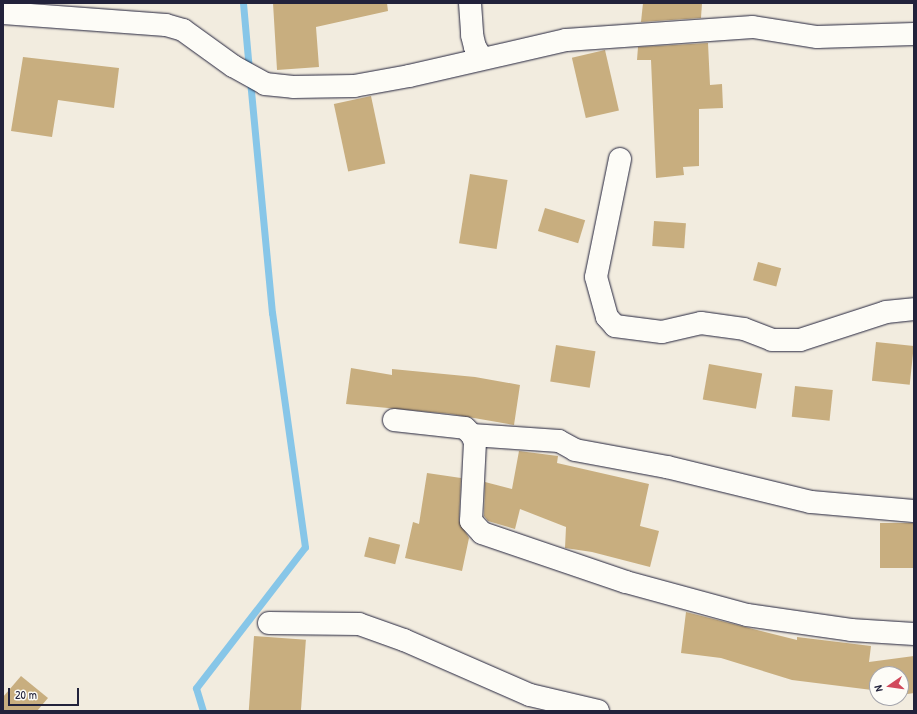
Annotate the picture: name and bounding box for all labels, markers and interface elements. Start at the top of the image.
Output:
north arrow [869,666,909,706]
scale bar [10,680,81,706]
text: N [871,684,886,693]
text: 20 m [15,686,37,703]

